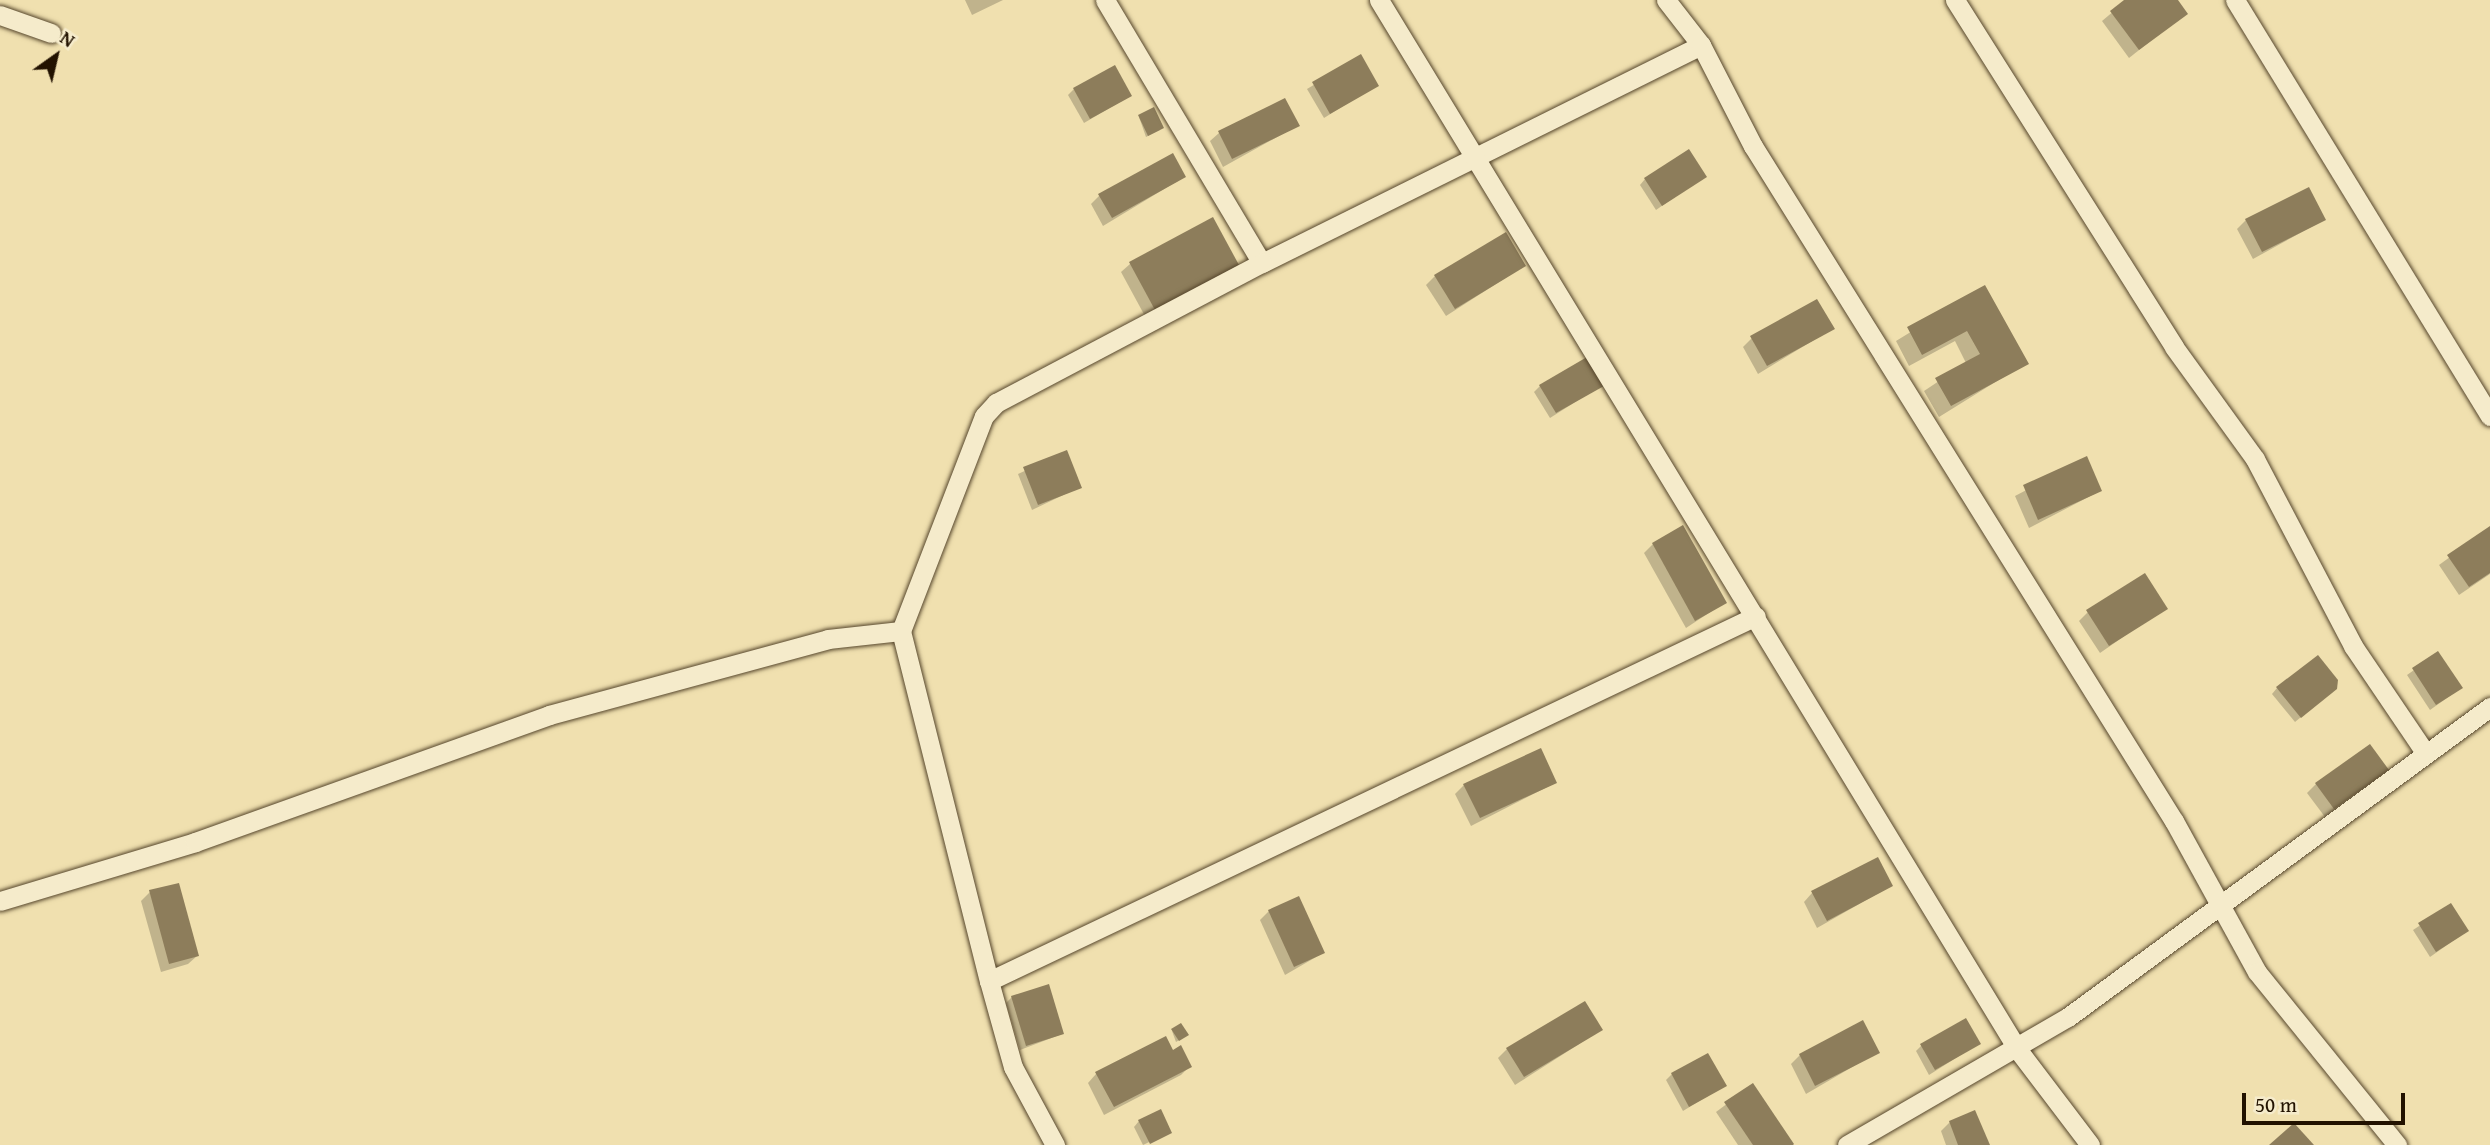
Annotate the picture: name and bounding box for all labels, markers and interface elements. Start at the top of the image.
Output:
north arrow [21,21,91,91]
text: N [55,23,81,54]
scale bar [2245,1078,2408,1122]
text: 50 m [2255,1089,2297,1120]

